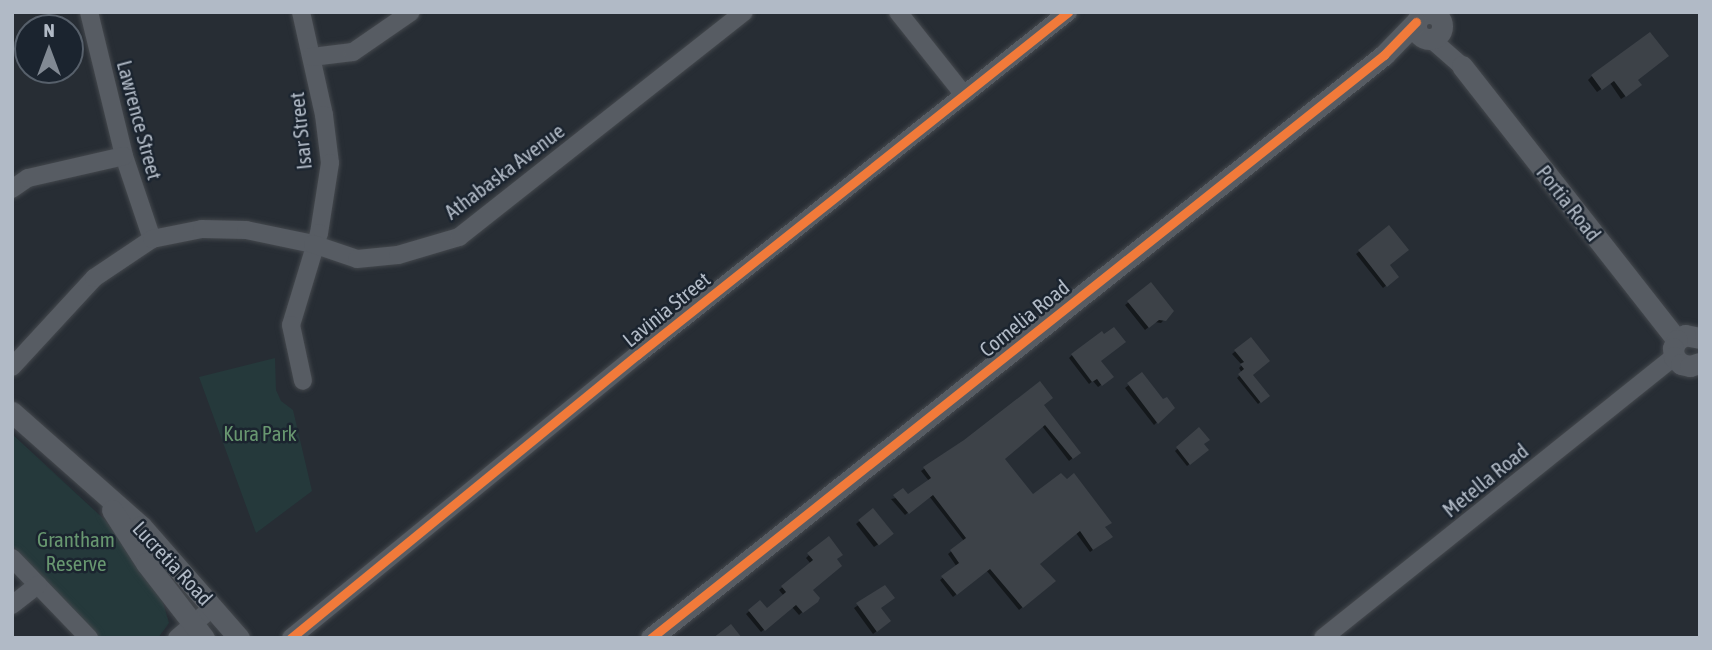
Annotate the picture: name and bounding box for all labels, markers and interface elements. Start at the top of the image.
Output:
north arrow [14,14,84,84]
text: N [43,19,55,41]
street label: Lawrence Street [112,58,168,182]
street label: Isar Street [283,91,317,171]
street label: Athabaska Avenue [439,118,569,224]
street label: Portia Road [1532,160,1606,246]
street label: Lavinia Street [617,266,715,352]
street label: Cornelia Road [974,274,1074,362]
park label: Kura Park [223,420,297,446]
street label: Metella Road [1437,438,1533,522]
street label: Lucretia Road [128,516,218,610]
park label: Grantham Reserve [37,526,115,576]

